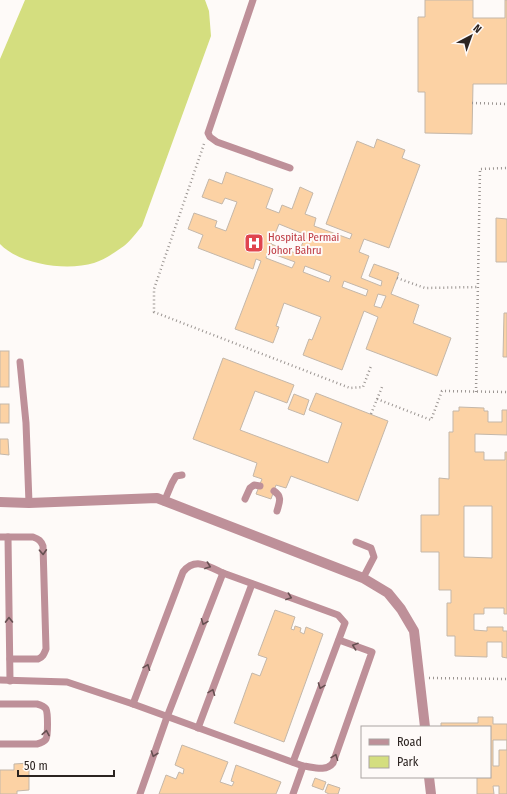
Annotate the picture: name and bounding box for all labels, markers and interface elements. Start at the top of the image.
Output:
north arrow [451,16,491,56]
text: N [470,22,484,36]
place label: Hospital Permai Johor Bahru [268,231,340,257]
hospital icon: Hospital Permai Johor Bahru [243,232,265,254]
one-way arrow [38,549,47,555]
one-way arrow [204,562,211,570]
one-way arrow [285,593,292,601]
one-way arrow [5,617,13,623]
one-way arrow [200,619,208,626]
one-way arrow [352,642,359,650]
one-way arrow [143,664,151,671]
one-way arrow [318,683,326,690]
one-way arrow [207,688,215,695]
legend [361,726,491,778]
one-way arrow [41,730,50,736]
text: Road [397,735,422,749]
one-way arrow [150,750,159,757]
scale bar [18,752,114,778]
one-way arrow [331,754,339,761]
text: Park [397,755,419,769]
text: 50 m [24,759,48,773]

